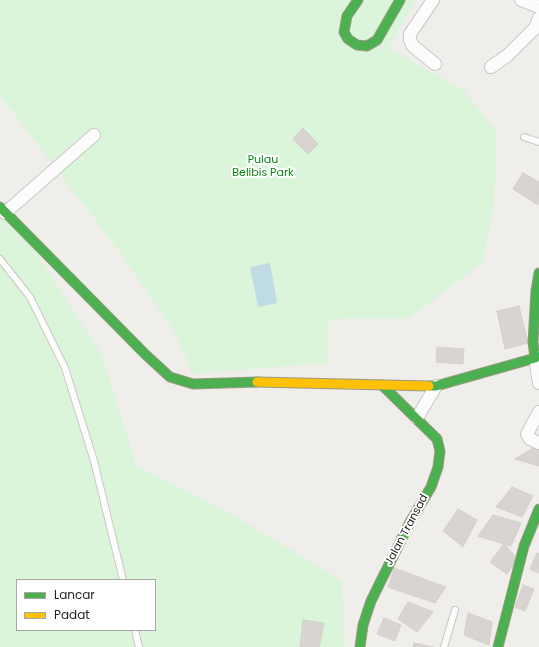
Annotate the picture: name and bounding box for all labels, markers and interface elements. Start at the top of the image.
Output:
park label: Pulau Belibis Park [232,153,294,179]
street label: Jalan Transad [383,492,431,568]
legend [16,579,156,631]
text: Lancar [54,586,95,603]
text: Padat [54,606,90,623]

